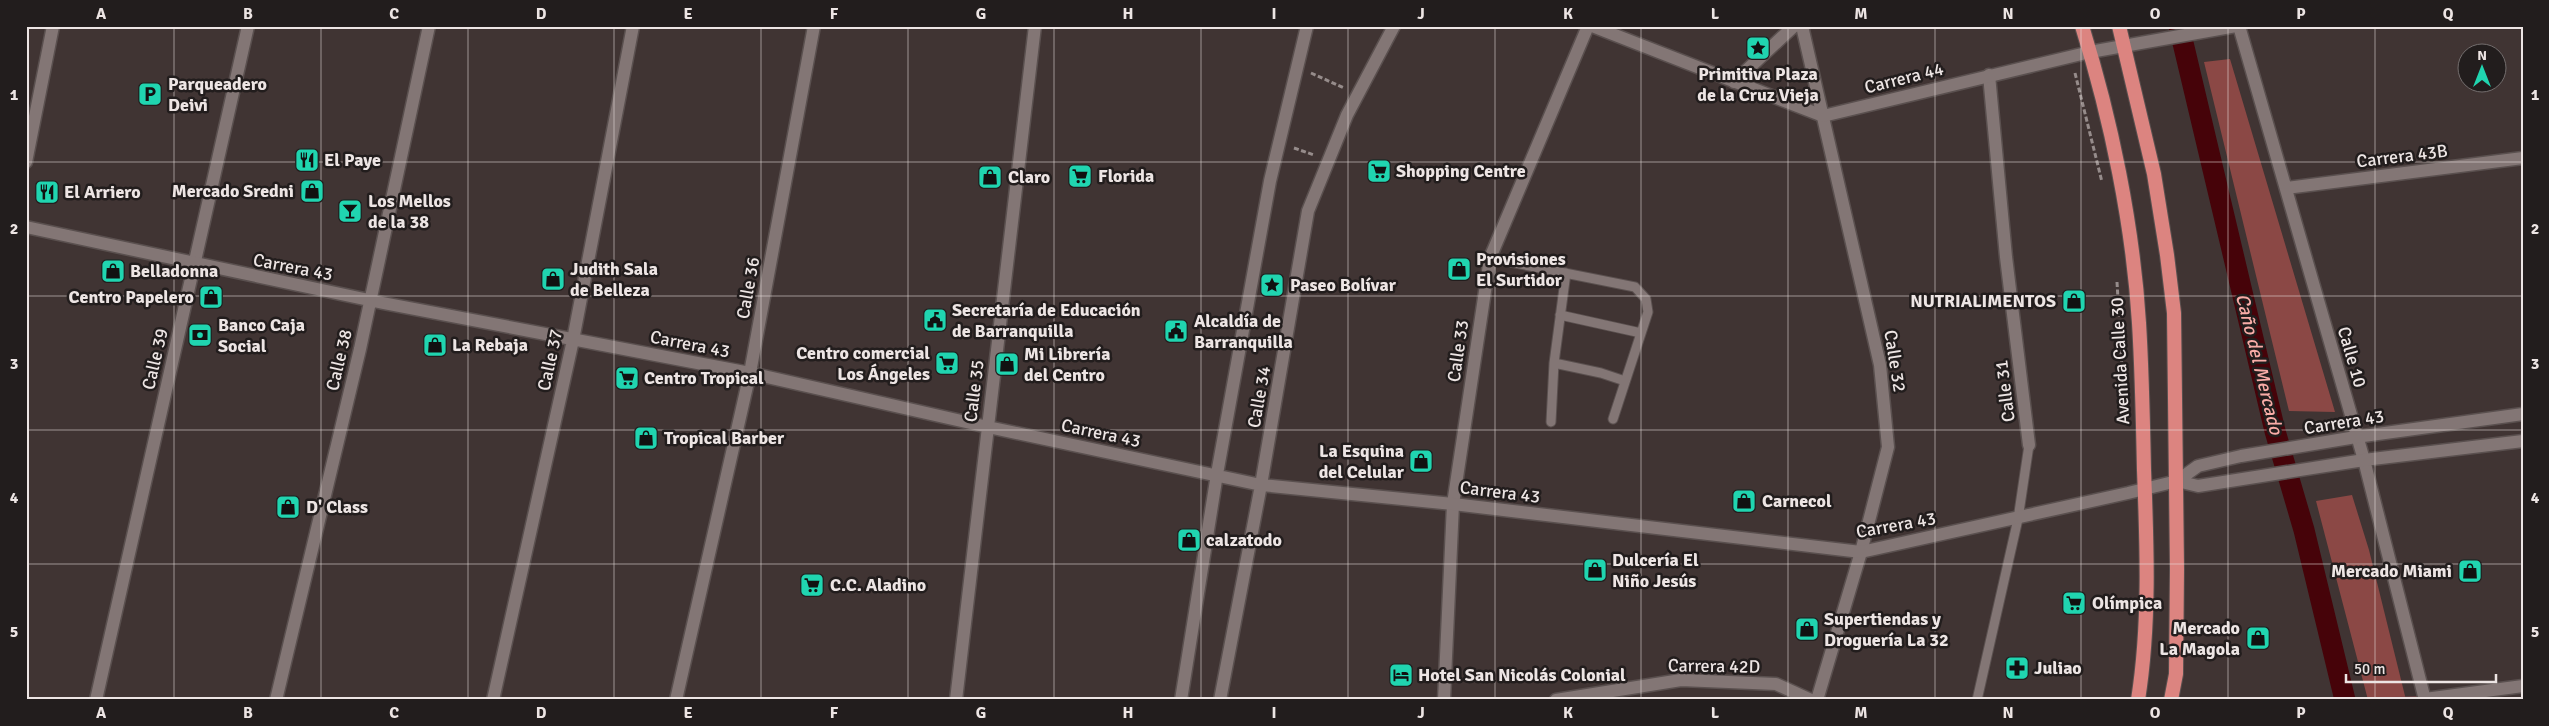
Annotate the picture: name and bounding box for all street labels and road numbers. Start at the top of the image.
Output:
street label: Carrera 44 [1862,57,1946,98]
street label: Carrera 43B [2355,139,2449,173]
street label: Carrera 43 [251,248,335,286]
street label: Calle 36 [732,255,764,321]
street label: Avenida Calle 30 [2106,297,2134,425]
street label: Calle 33 [1443,319,1473,383]
street label: Calle 10 [2333,324,2371,390]
street label: Carrera 43 [648,325,732,363]
street label: Calle 39 [137,326,173,392]
street label: Calle 38 [321,327,357,393]
street label: Calle 37 [533,327,567,393]
street label: Calle 32 [1879,328,1911,394]
street label: Calle 35 [959,359,989,423]
street label: Calle 31 [1990,359,2020,423]
street label: Calle 34 [1243,364,1275,430]
street label: Carrera 43 [2302,405,2386,439]
street label: Carrera 43 [1059,414,1143,452]
street label: Carrera 43 [1459,476,1541,508]
street label: Carrera 43 [1854,507,1938,543]
street label: Carrera 42D [1668,654,1760,678]

